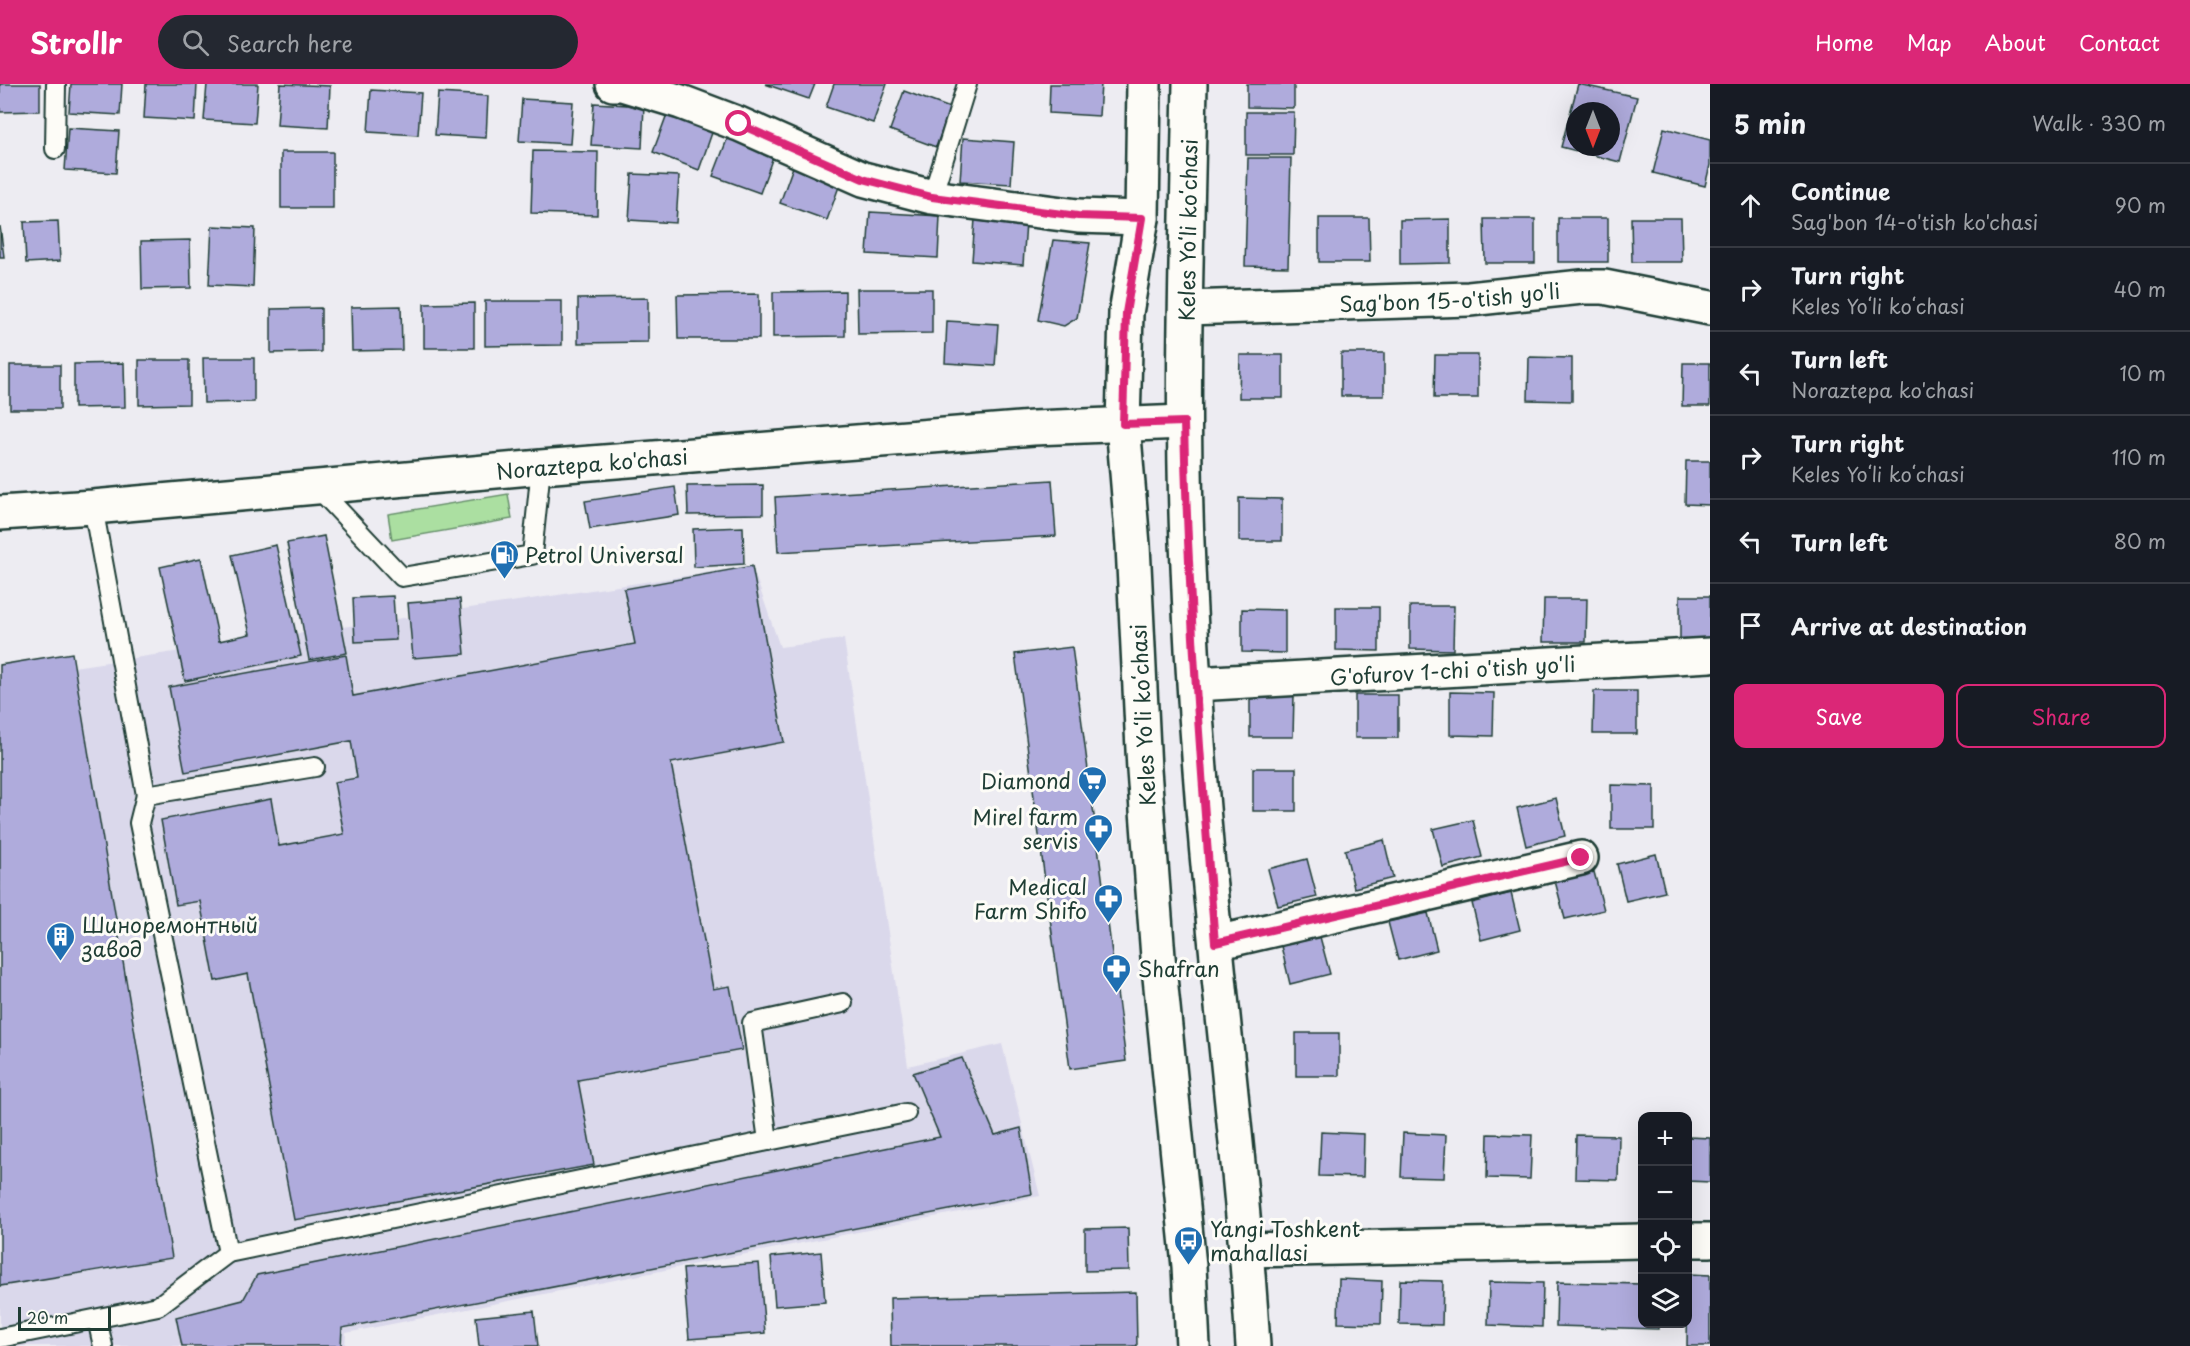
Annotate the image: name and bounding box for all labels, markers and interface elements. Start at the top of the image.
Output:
search box [158,15,578,69]
text: Strollr [30,21,122,64]
icon: search [179,26,212,59]
text: Search here [227,26,353,59]
text: Home [1815,26,1874,58]
text: Map [1907,26,1952,58]
text: About [1985,26,2046,58]
text: Contact [2079,26,2160,58]
north arrow [1566,102,1620,156]
text: 5 min [1734,104,1806,143]
text: Walk · 330 m [2032,108,2166,138]
route start [725,110,751,136]
street label: Keles Yoʻli koʻchasi [1169,139,1205,321]
text: Continue [1791,174,1890,207]
icon: ahead [1734,189,1767,222]
text: 90 m [2115,190,2166,220]
text: Sag'bon 14-o'tish ko'chasi [1791,207,2038,237]
text: Turn right [1791,258,1904,291]
street label: Sag'bon 15-o'tish yo'li [1339,273,1562,319]
icon: right [1734,273,1767,306]
text: 40 m [2114,274,2166,304]
text: Keles Yoʻli koʻchasi [1791,291,1965,321]
text: Turn left [1791,342,1888,375]
icon: left [1734,357,1767,390]
text: 10 m [2119,358,2166,388]
text: Noraztepa ko'chasi [1791,375,1974,405]
text: Turn right [1791,426,1904,459]
street label: Noraztepa ko'chasi [494,439,689,487]
icon: right [1734,441,1767,474]
text: 110 m [2112,442,2166,472]
text: Keles Yoʻli koʻchasi [1791,459,1965,489]
icon: left [1734,525,1767,558]
text: Turn left [1791,525,1888,558]
text: 80 m [2114,526,2166,556]
fuel station icon: Petrol Universal [488,538,520,580]
place label: Petrol Universal [525,538,684,570]
icon: arrive [1734,609,1767,642]
text: Arrive at destination [1791,609,2027,642]
street label: Keles Yoʻli koʻchasi [1121,623,1163,807]
street label: G'ofurov 1-chi o'tish yo'li [1329,647,1576,692]
button: Save [1734,684,1944,748]
button: Share [1956,684,2166,748]
place label: Diamond [981,764,1071,796]
supermarket icon: Diamond [1076,764,1108,806]
place label: Mirel farm servis [972,800,1078,856]
pharmacy icon: Mirel farm servis [1083,812,1115,854]
route end [1567,844,1593,870]
place label: Medical Farm Shifo [974,870,1087,926]
pharmacy icon: Medical Farm Shifo [1092,882,1124,924]
place label: Шиноремонтный завод [81,908,258,964]
building icon: Шиноремонтный завод [45,920,77,962]
pharmacy icon: Shafran [1101,952,1133,994]
place label: Shafran [1138,952,1220,984]
map controls [1638,1112,1692,1328]
button: + [1638,1112,1692,1166]
button: − [1638,1166,1692,1220]
place label: Yangi Toshkent mahallasi [1210,1212,1360,1268]
button: locate [1638,1220,1692,1274]
bus stop icon: Yangi Toshkent mahallasi [1173,1224,1205,1266]
button: layers [1638,1274,1692,1328]
scale bar [18,1304,111,1332]
text: 20 m [27,1305,68,1329]

